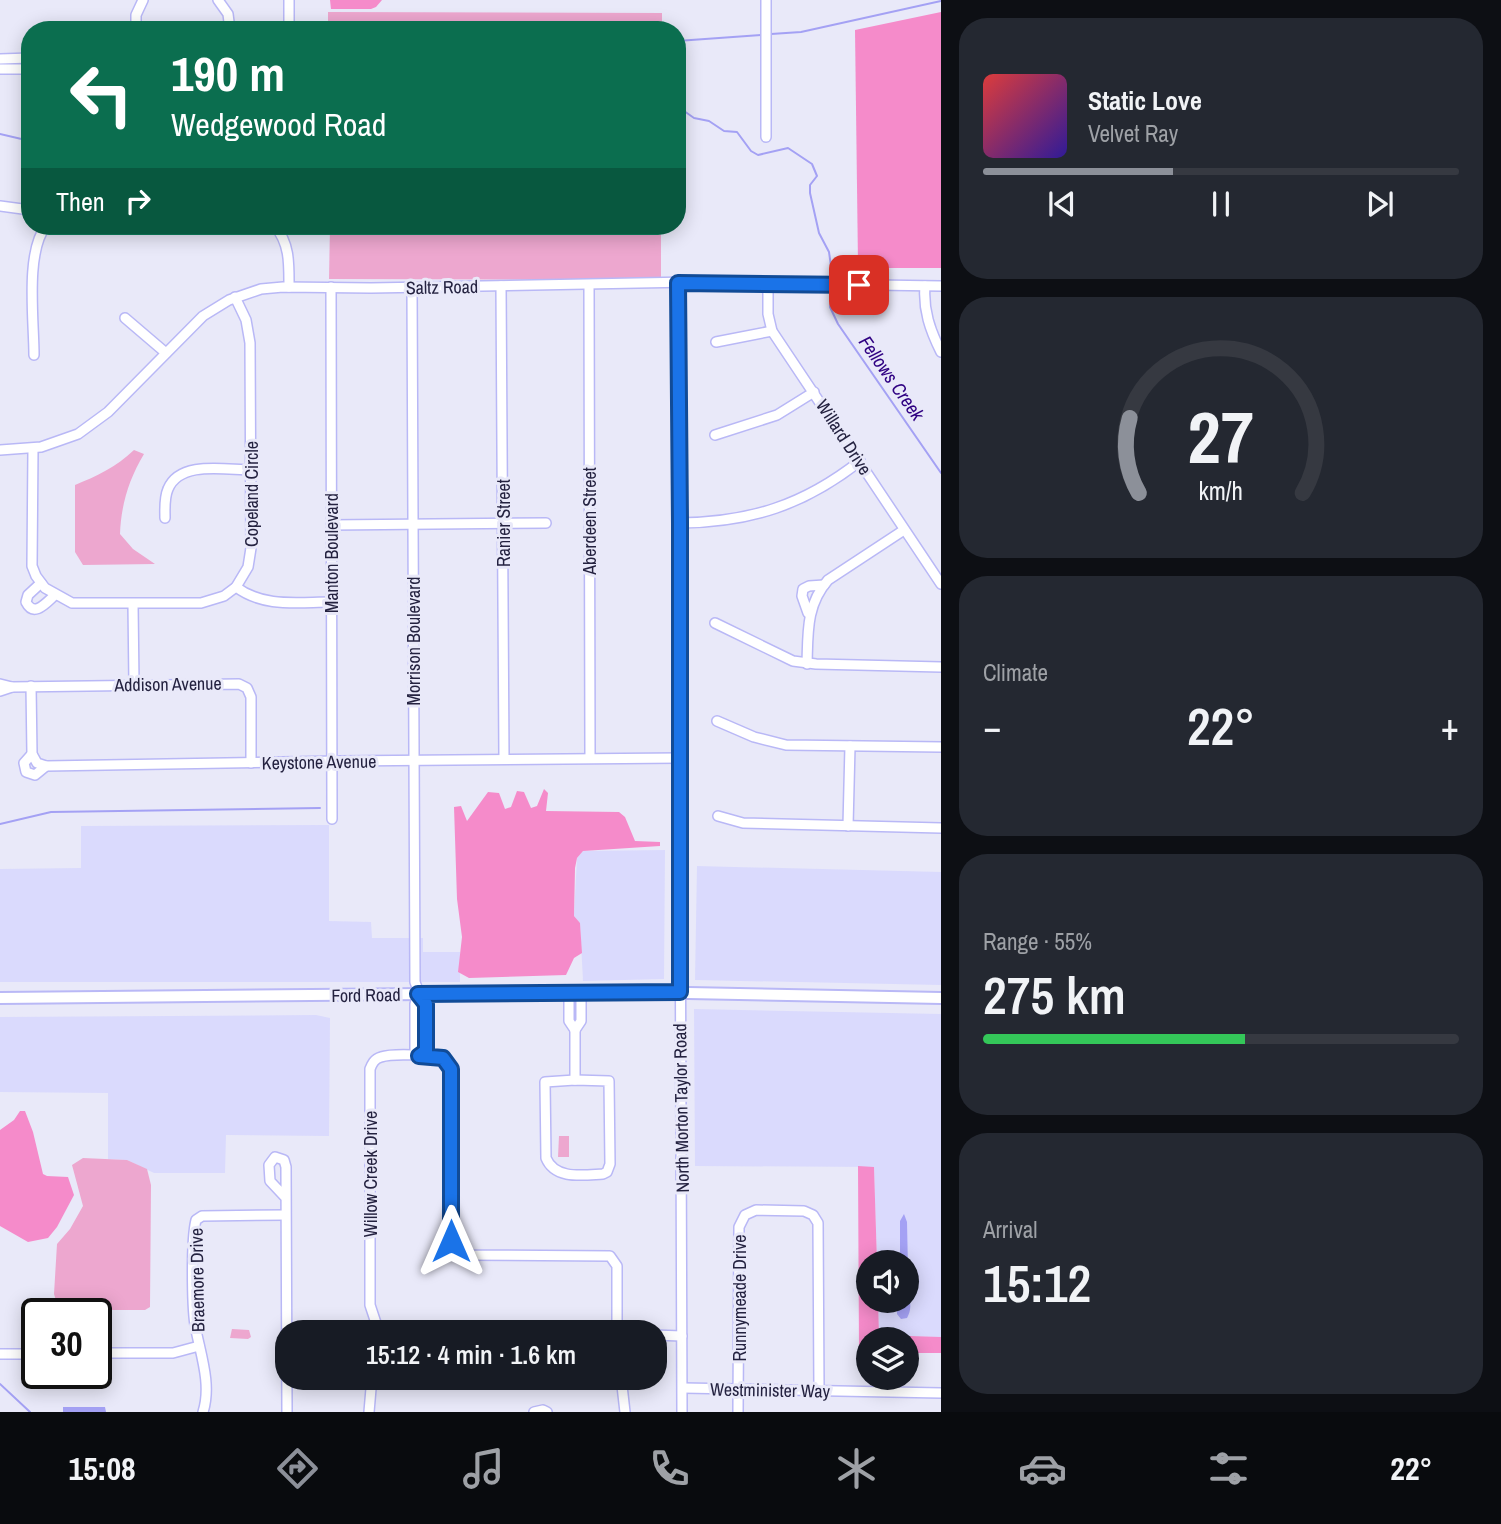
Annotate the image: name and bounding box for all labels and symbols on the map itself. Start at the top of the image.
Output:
pin [829,255,889,315]
street label: Saltz Road [406,274,478,300]
water label: Fellows Creek [853,330,931,427]
street label: Willard Drive [810,394,878,480]
street label: Copeland Circle [239,441,264,547]
street label: Aberdeen Street [577,467,602,576]
street label: Ranier Street [491,479,516,567]
street label: Manton Boulevard [319,493,344,613]
street label: Morrison Boulevard [401,577,426,705]
street label: Addison Avenue [113,671,222,697]
street label: Keystone Avenue [261,749,377,775]
street label: Ford Road [331,982,401,1008]
street label: North Morton Taylor Road [667,1023,695,1193]
street label: Willow Creek Drive [358,1111,383,1237]
position arrow [414,1204,488,1278]
street label: Braemore Drive [184,1228,210,1332]
street label: Runnymeade Drive [727,1234,752,1362]
speed limit sign: 30 [21,1298,112,1389]
street label: Westminister Way [710,1376,831,1404]

